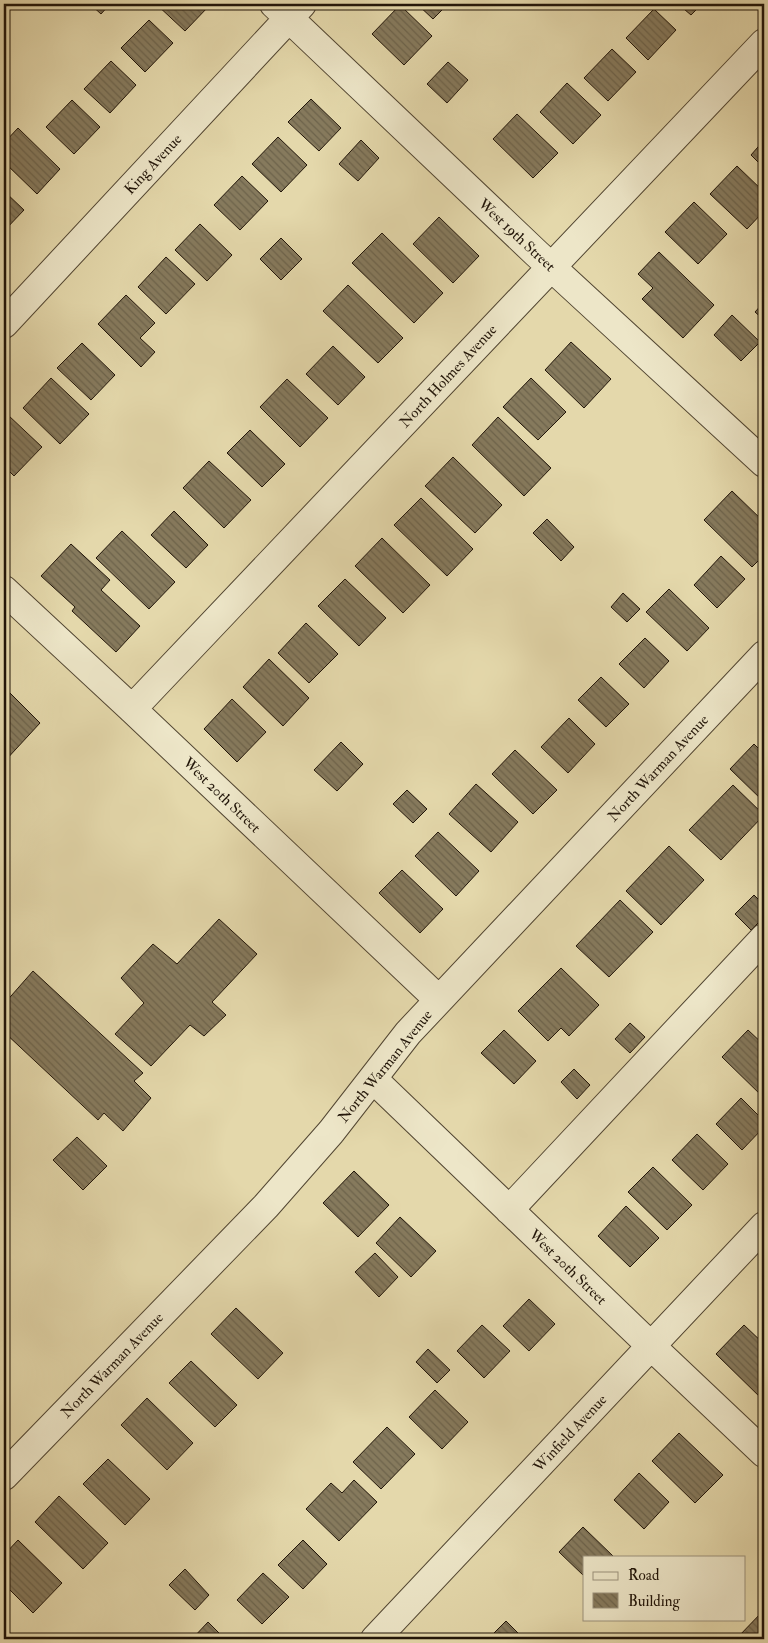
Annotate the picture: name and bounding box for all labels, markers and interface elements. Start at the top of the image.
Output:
street label: King Avenue [120,130,186,199]
street label: West 19th Street [473,194,559,276]
street label: North Holmes Avenue [396,321,501,432]
street label: North Warman Avenue [604,711,713,826]
street label: West 20th Street [178,753,265,837]
street label: North Warman Avenue [334,1006,437,1127]
street label: West 20th Street [524,1225,611,1309]
street label: North Warman Avenue [57,1309,168,1422]
street label: Winfield Avenue [529,1391,611,1477]
legend [583,1556,746,1620]
text: Road [628,1566,660,1585]
text: Building [628,1592,680,1611]

